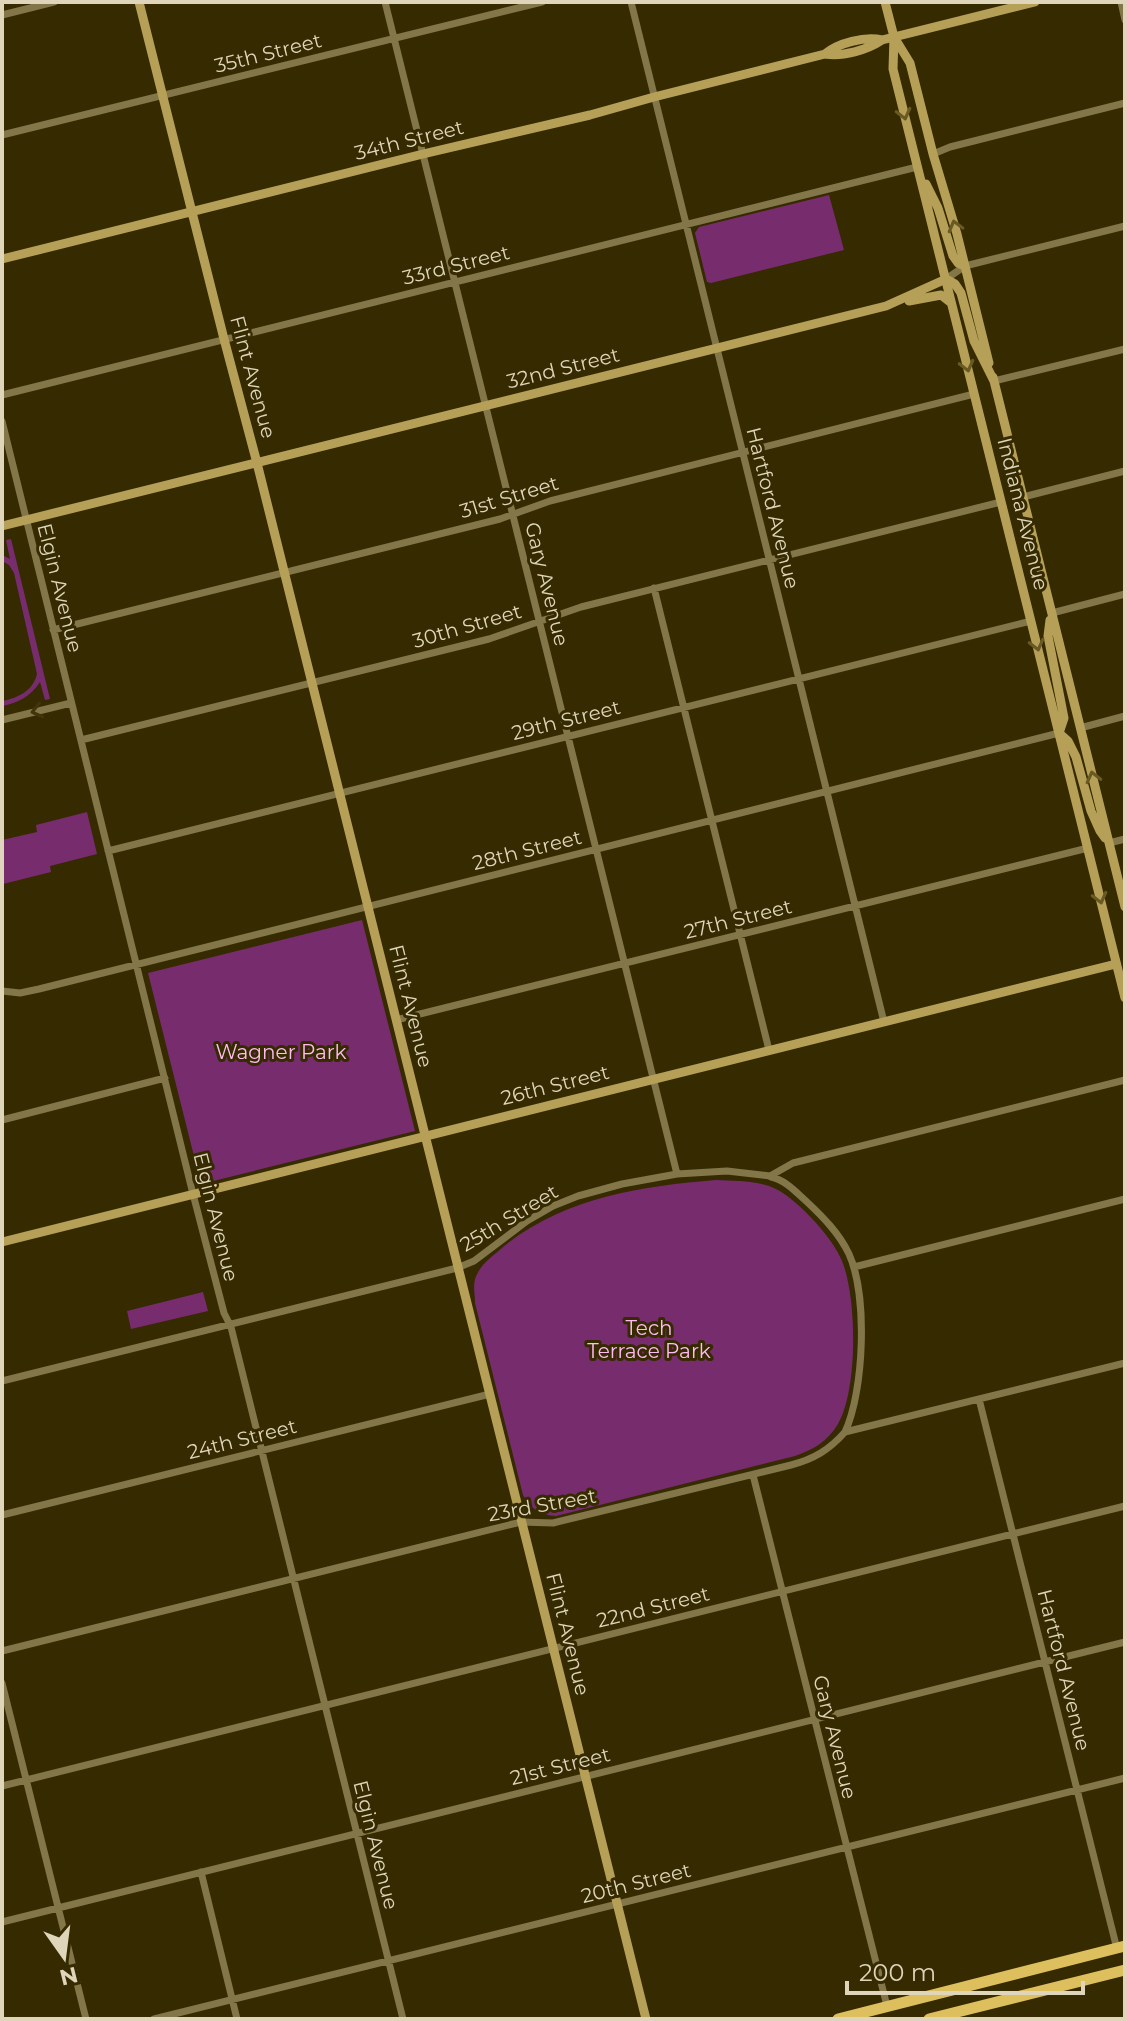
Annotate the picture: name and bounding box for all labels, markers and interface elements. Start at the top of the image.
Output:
street label: 35th Street [212,28,324,78]
one-way arrow [895,106,912,120]
street label: 34th Street [352,115,466,165]
one-way arrow [947,219,964,233]
street label: 33rd Street [400,240,512,290]
street label: Flint Avenue [225,313,281,441]
street label: 32nd Street [504,342,622,394]
one-way arrow [958,358,975,372]
street label: Hartford Avenue [741,425,805,591]
street label: Indiana Avenue [992,435,1054,593]
street label: 31st Street [457,471,561,523]
street label: Gary Avenue [520,520,574,648]
street label: Elgin Avenue [32,521,88,655]
street label: 30th Street [410,599,524,653]
one-way arrow [1027,638,1044,652]
street label: 29th Street [509,695,623,745]
one-way arrow [30,702,44,719]
one-way arrow [1085,770,1102,784]
street label: 28th Street [470,825,584,875]
one-way arrow [1090,890,1107,904]
street label: 27th Street [682,894,794,944]
street label: Flint Avenue [384,942,438,1070]
park label: Wagner Park [215,1040,347,1064]
street label: 26th Street [498,1060,612,1110]
street label: Elgin Avenue [188,1150,244,1284]
street label: 25th Street [456,1179,562,1257]
park label: Tech Terrace Park [587,1316,711,1363]
street label: 24th Street [185,1414,299,1464]
street label: 23rd Street [486,1484,598,1526]
street label: Flint Avenue [541,1570,595,1698]
street label: 22nd Street [594,1581,712,1633]
street label: Hartford Avenue [1032,1587,1096,1753]
street label: Gary Avenue [808,1673,862,1801]
street label: 21st Street [508,1742,612,1790]
street label: Elgin Avenue [348,1778,404,1912]
street label: 20th Street [579,1858,693,1908]
north arrow [24,1917,104,1997]
scale bar [847,1945,1083,1995]
text: 200 m [859,1958,936,1987]
text: N [57,1961,81,1991]

